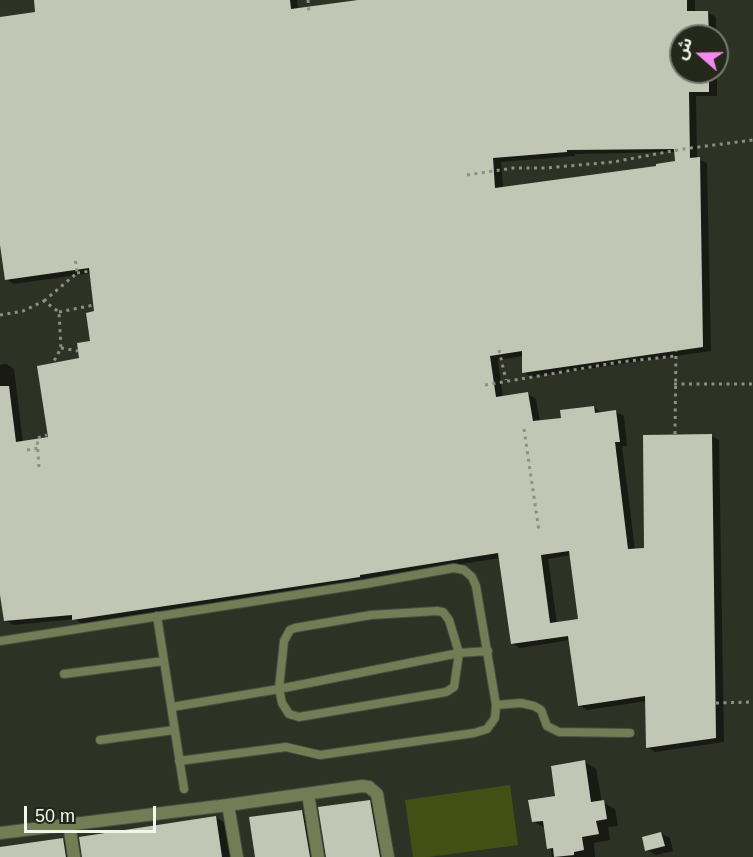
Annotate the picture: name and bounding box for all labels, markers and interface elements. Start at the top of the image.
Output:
north arrow [669,24,729,84]
text: ش [672,35,695,62]
scale bar [27,794,159,832]
text: 50 m [35,806,75,826]

